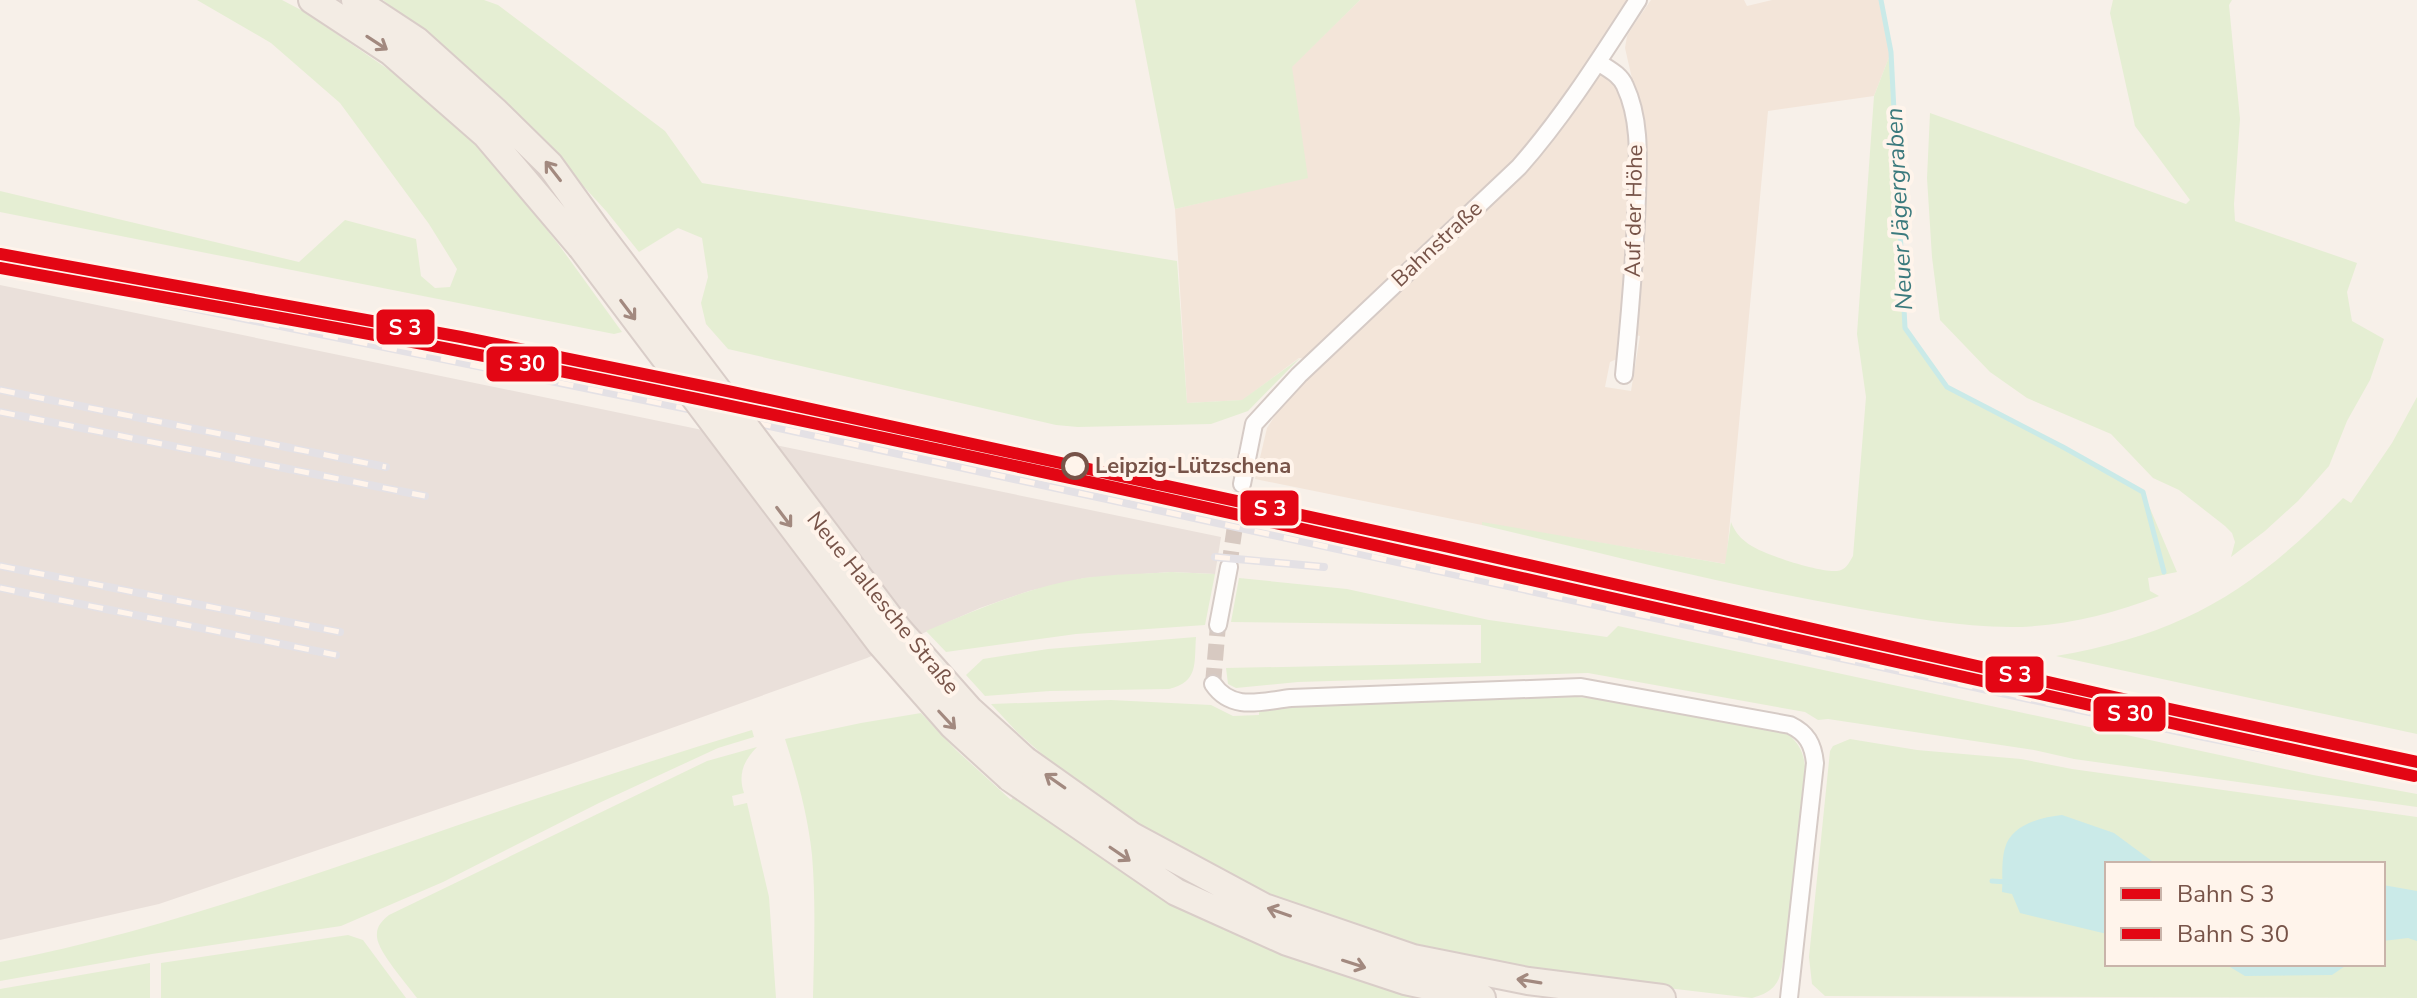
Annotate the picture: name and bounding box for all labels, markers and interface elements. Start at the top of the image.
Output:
one-way arrow [366,35,388,51]
water label: Neuer Jägergraben [1878,107,1920,311]
street label: Auf der Höhe [1618,144,1650,278]
one-way arrow [545,161,562,182]
street label: Bahnstraße [1385,194,1489,294]
one-way arrow [619,298,636,320]
line badge: S 3 [375,308,436,346]
text: S 3 [388,313,422,343]
line badge: S 30 [485,345,560,383]
text: S 30 [499,349,545,379]
place label: Leipzig-Lützschena [1095,451,1291,481]
marker: Leipzig-Lützschena [1062,453,1088,479]
line badge: S 3 [1239,489,1300,527]
text: S 3 [1253,494,1287,524]
street label: Neue Hallesche Straße [800,505,966,701]
one-way arrow [776,506,793,527]
line badge: S 3 [1984,655,2045,694]
text: S 3 [1998,660,2032,690]
line badge: S 30 [2092,695,2167,733]
text: S 30 [2107,699,2153,729]
one-way arrow [938,709,956,729]
one-way arrow [1044,773,1066,789]
one-way arrow [1109,846,1131,862]
legend [2105,862,2385,966]
text: Bahn S 3 [2177,878,2275,910]
one-way arrow [1266,904,1291,919]
text: Bahn S 30 [2177,918,2289,950]
one-way arrow [1342,958,1367,973]
one-way arrow [1517,972,1542,987]

